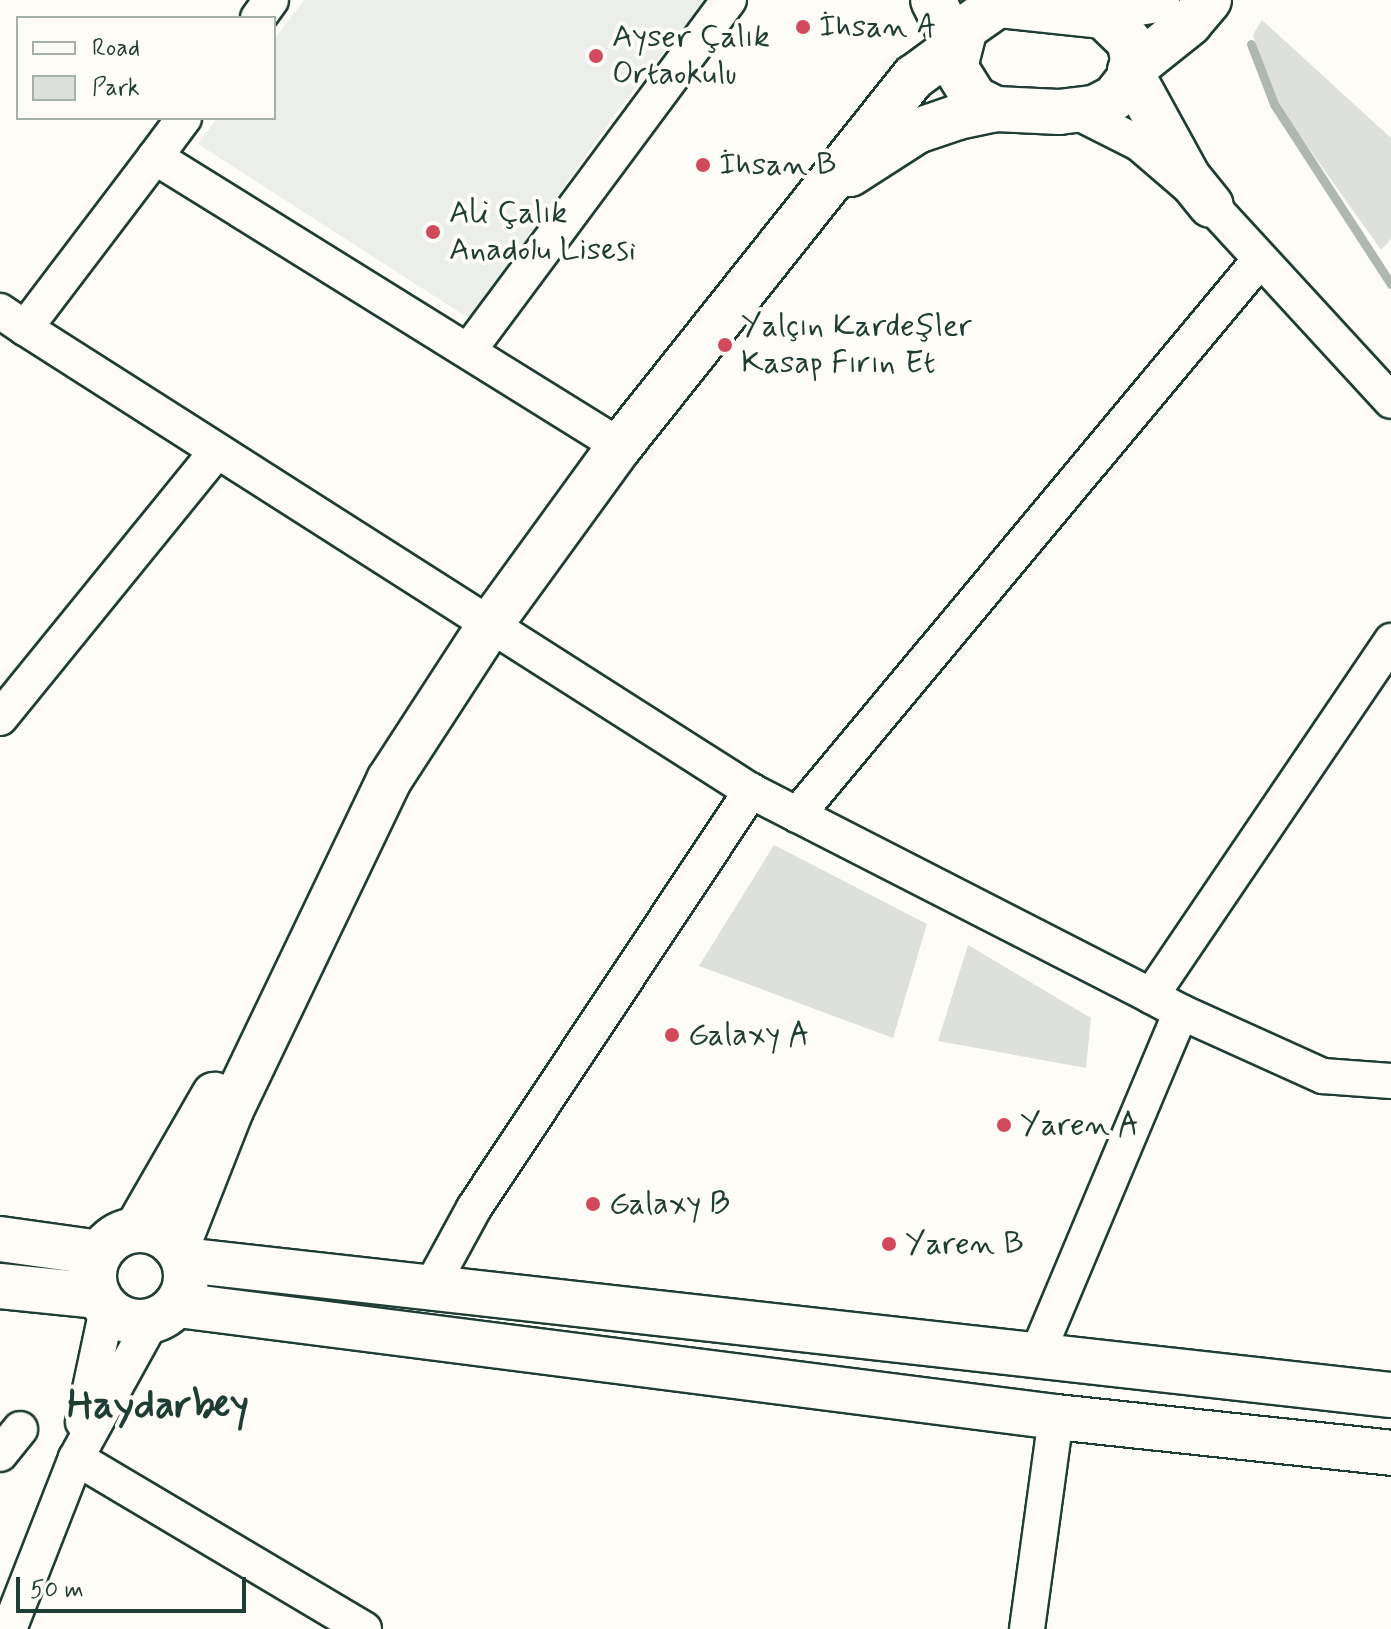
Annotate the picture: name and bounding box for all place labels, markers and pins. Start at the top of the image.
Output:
place label: İhsan A [819,8,937,46]
marker: İhsan A [794,18,812,36]
place label: Ayser Çalık Ortaokulu [612,19,770,94]
marker: Ayser Çalık Ortaokulu [587,47,605,65]
place label: İhsan B [719,146,837,184]
marker: İhsan B [694,156,712,174]
place label: Ali Çalık Anadolu Lisesi [449,195,635,270]
marker: Ali Çalık Anadolu Lisesi [424,223,442,241]
place label: Yalçın Kardeşler Kasap Fırın Et [741,308,972,383]
marker: Yalçın Kardeşler Kasap Fırın Et [716,336,734,354]
place label: Galaxy A [688,1016,810,1054]
marker: Galaxy A [663,1026,681,1044]
place label: Yaren A [1020,1106,1139,1144]
marker: Yaren A [995,1116,1013,1134]
place label: Galaxy B [609,1185,730,1223]
marker: Galaxy B [584,1195,602,1213]
place label: Yaren B [905,1225,1024,1263]
marker: Yaren B [880,1235,898,1253]

